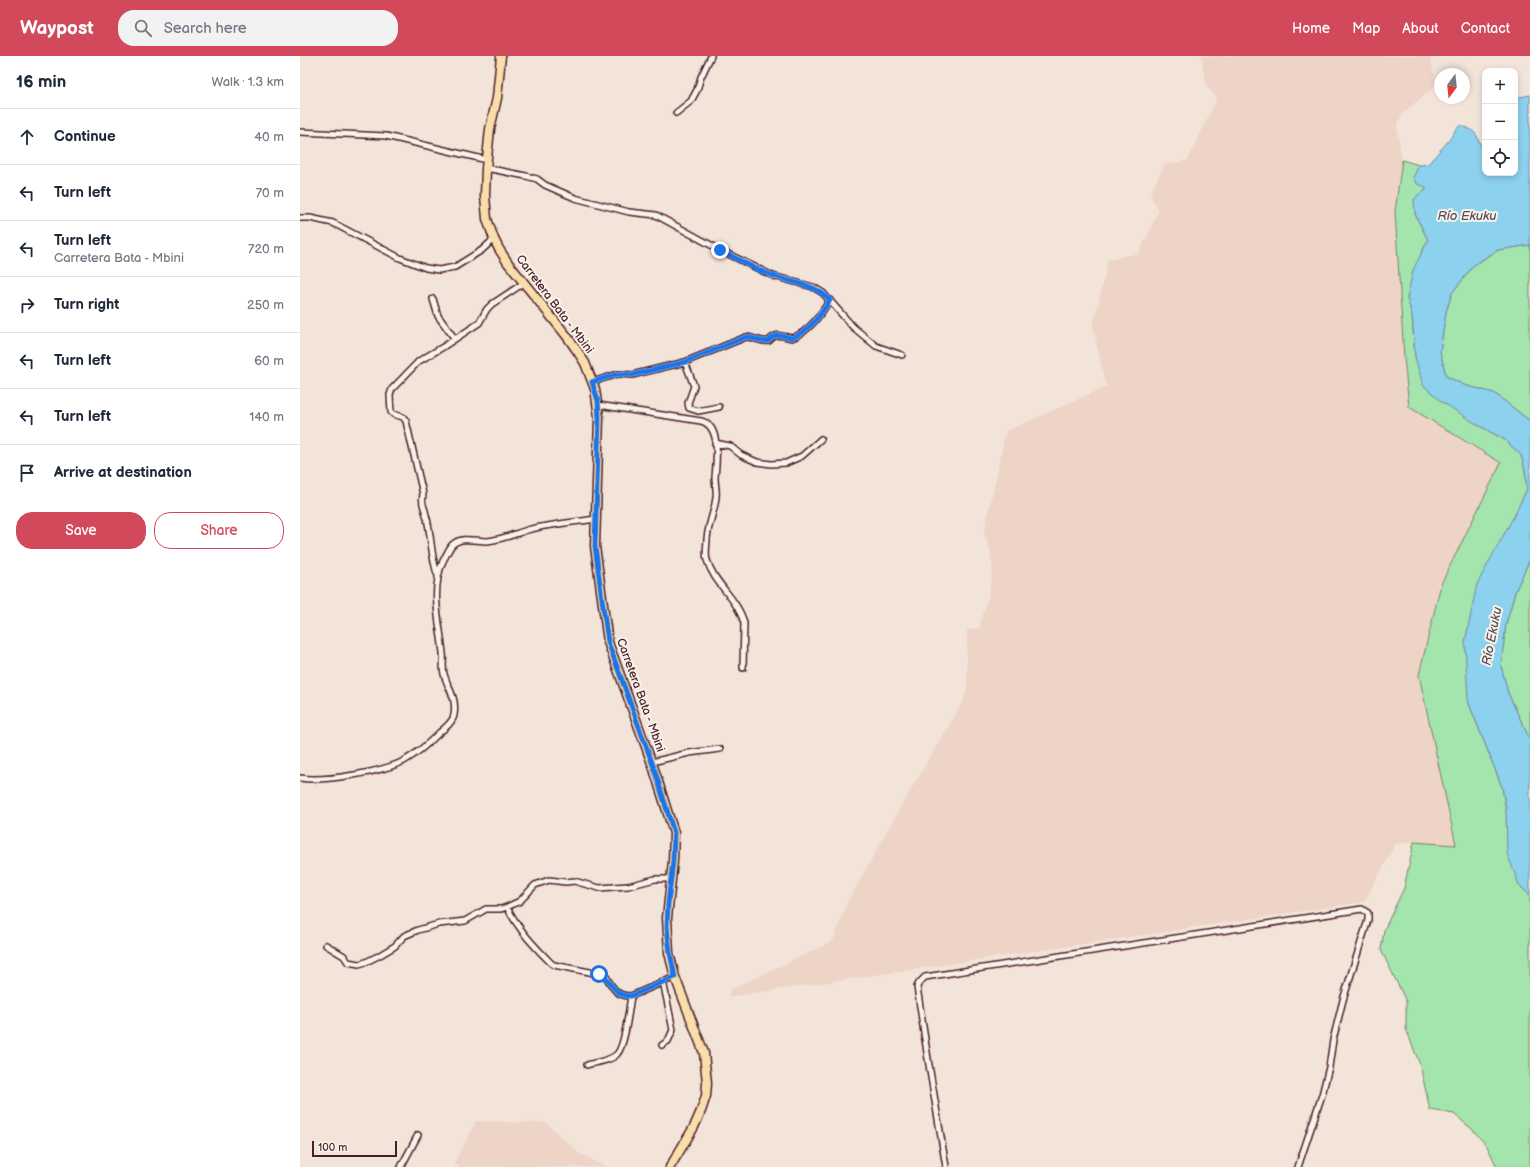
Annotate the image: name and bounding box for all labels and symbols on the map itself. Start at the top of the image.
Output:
north arrow [1434,68,1470,104]
water label: Río Ekuku [1437,208,1497,224]
route end [711,241,729,259]
street label: Carretera Bata - Mbini [513,252,597,357]
water label: Río Ekuku [1478,606,1505,667]
street label: Carretera Bata - Mbini [613,636,668,754]
route start [590,965,608,983]
scale bar [312,1139,397,1158]

